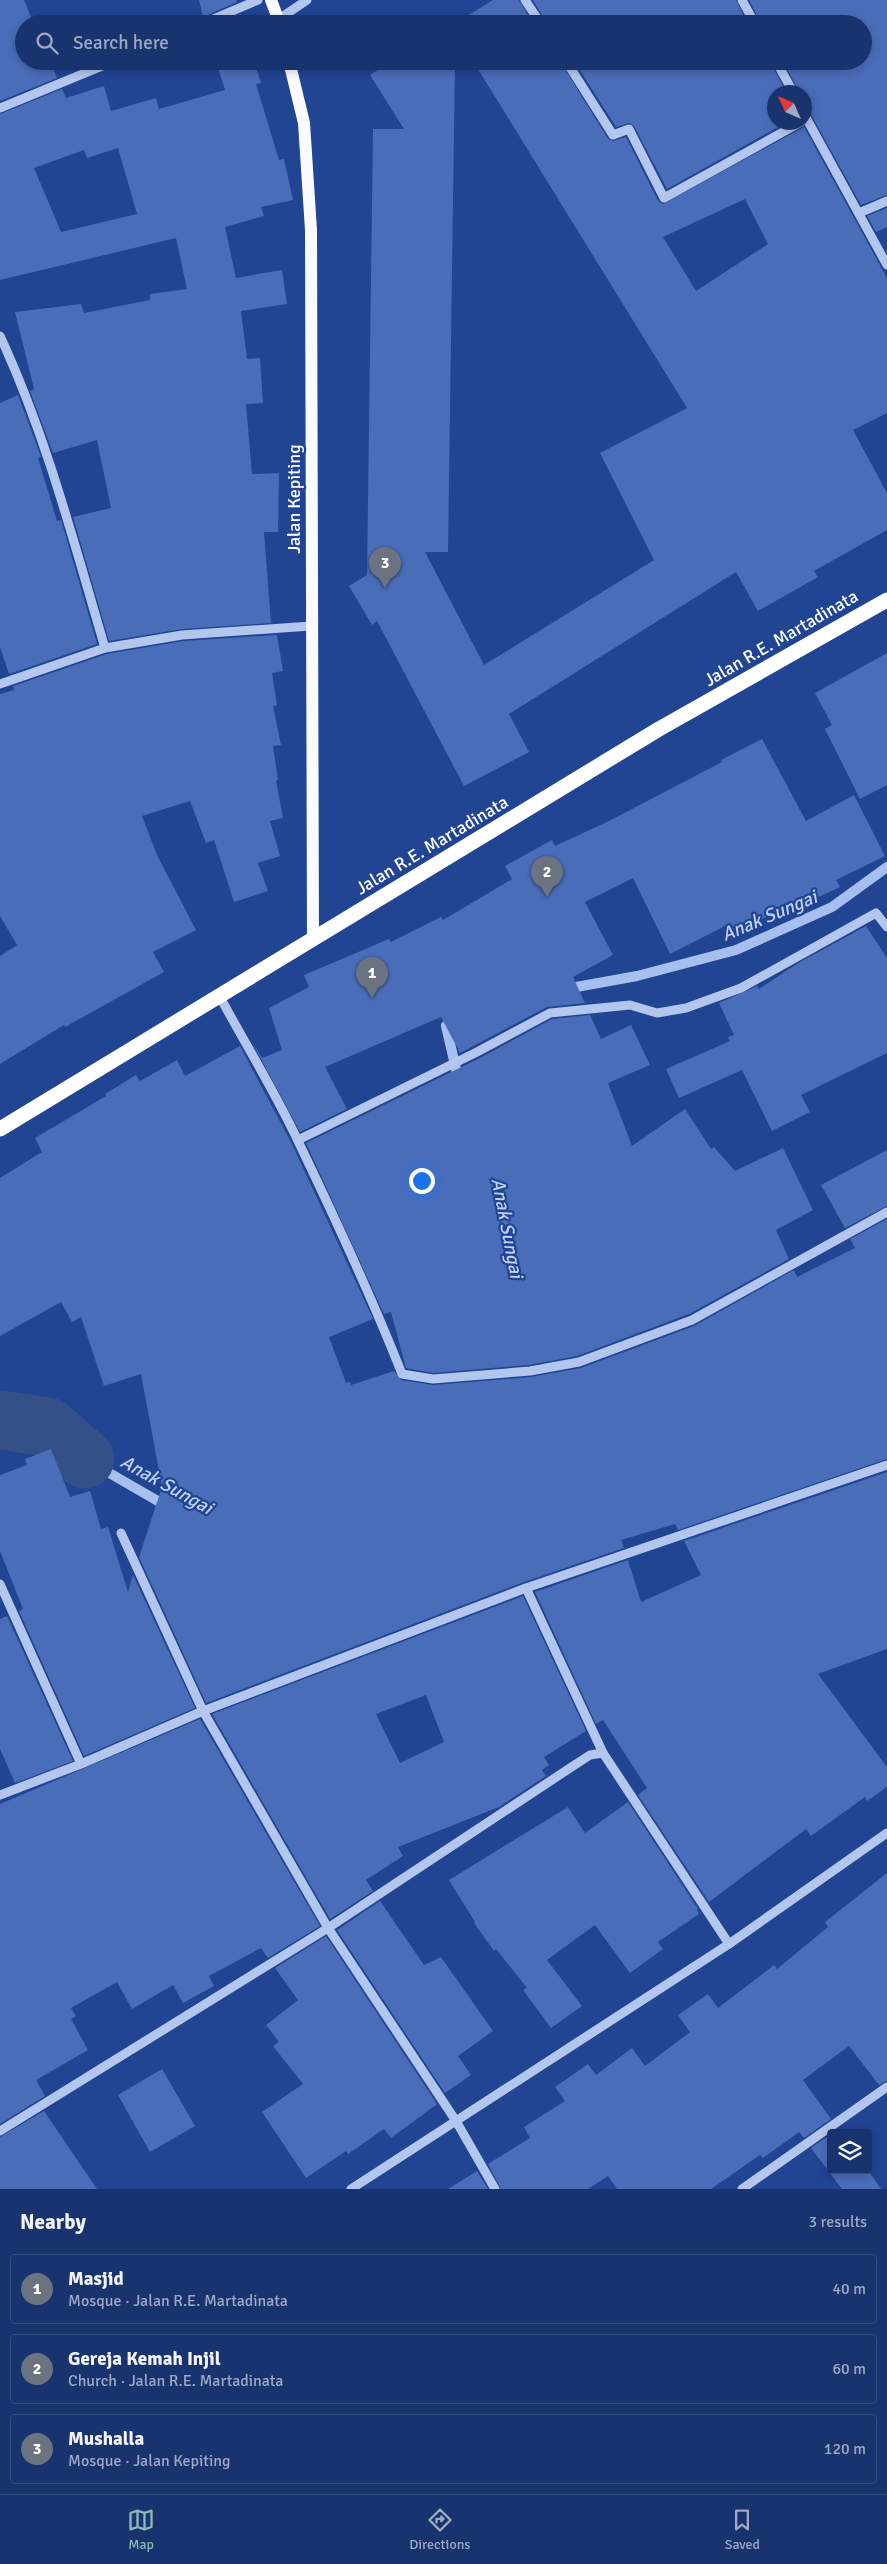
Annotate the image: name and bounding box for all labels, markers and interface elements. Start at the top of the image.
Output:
search box [15,15,872,70]
icon: search [33,29,61,57]
text: Search here [73,31,169,55]
north arrow [767,85,812,130]
street label: Jalan Kepiting [283,444,305,554]
pin: 3 [369,547,401,588]
street label: Jalan R.E. Martadinata [700,585,862,691]
street label: Jalan R.E. Martadinata [352,791,512,899]
pin: 2 [531,856,563,897]
water label: Anak Sungai [718,884,822,947]
pin: 1 [356,957,388,998]
your location [409,1168,435,1194]
water label: Anak Sungai [486,1176,529,1282]
water label: Anak Sungai [116,1450,218,1521]
map controls [827,2129,872,2174]
button: layers [827,2129,872,2174]
text: Nearby [20,2209,86,2235]
text: 3 results [808,2212,867,2232]
text: Masjid [68,2267,124,2291]
text: 1 [33,2279,41,2299]
text: 40 m [832,2279,866,2299]
text: Mosque · Jalan R.E. Martadinata [68,2291,288,2311]
text: Gereja Kemah Injil [68,2347,221,2371]
text: 2 [33,2359,41,2379]
text: 60 m [832,2359,866,2379]
text: Church · Jalan R.E. Martadinata [68,2371,283,2391]
text: Mushalla [68,2427,144,2451]
text: 3 [33,2439,41,2459]
text: 120 m [824,2439,866,2459]
text: Mosque · Jalan Kepiting [68,2451,231,2471]
tab: Map [127,2506,155,2553]
tab: Directions [409,2506,470,2553]
tab: Saved [725,2506,760,2553]

